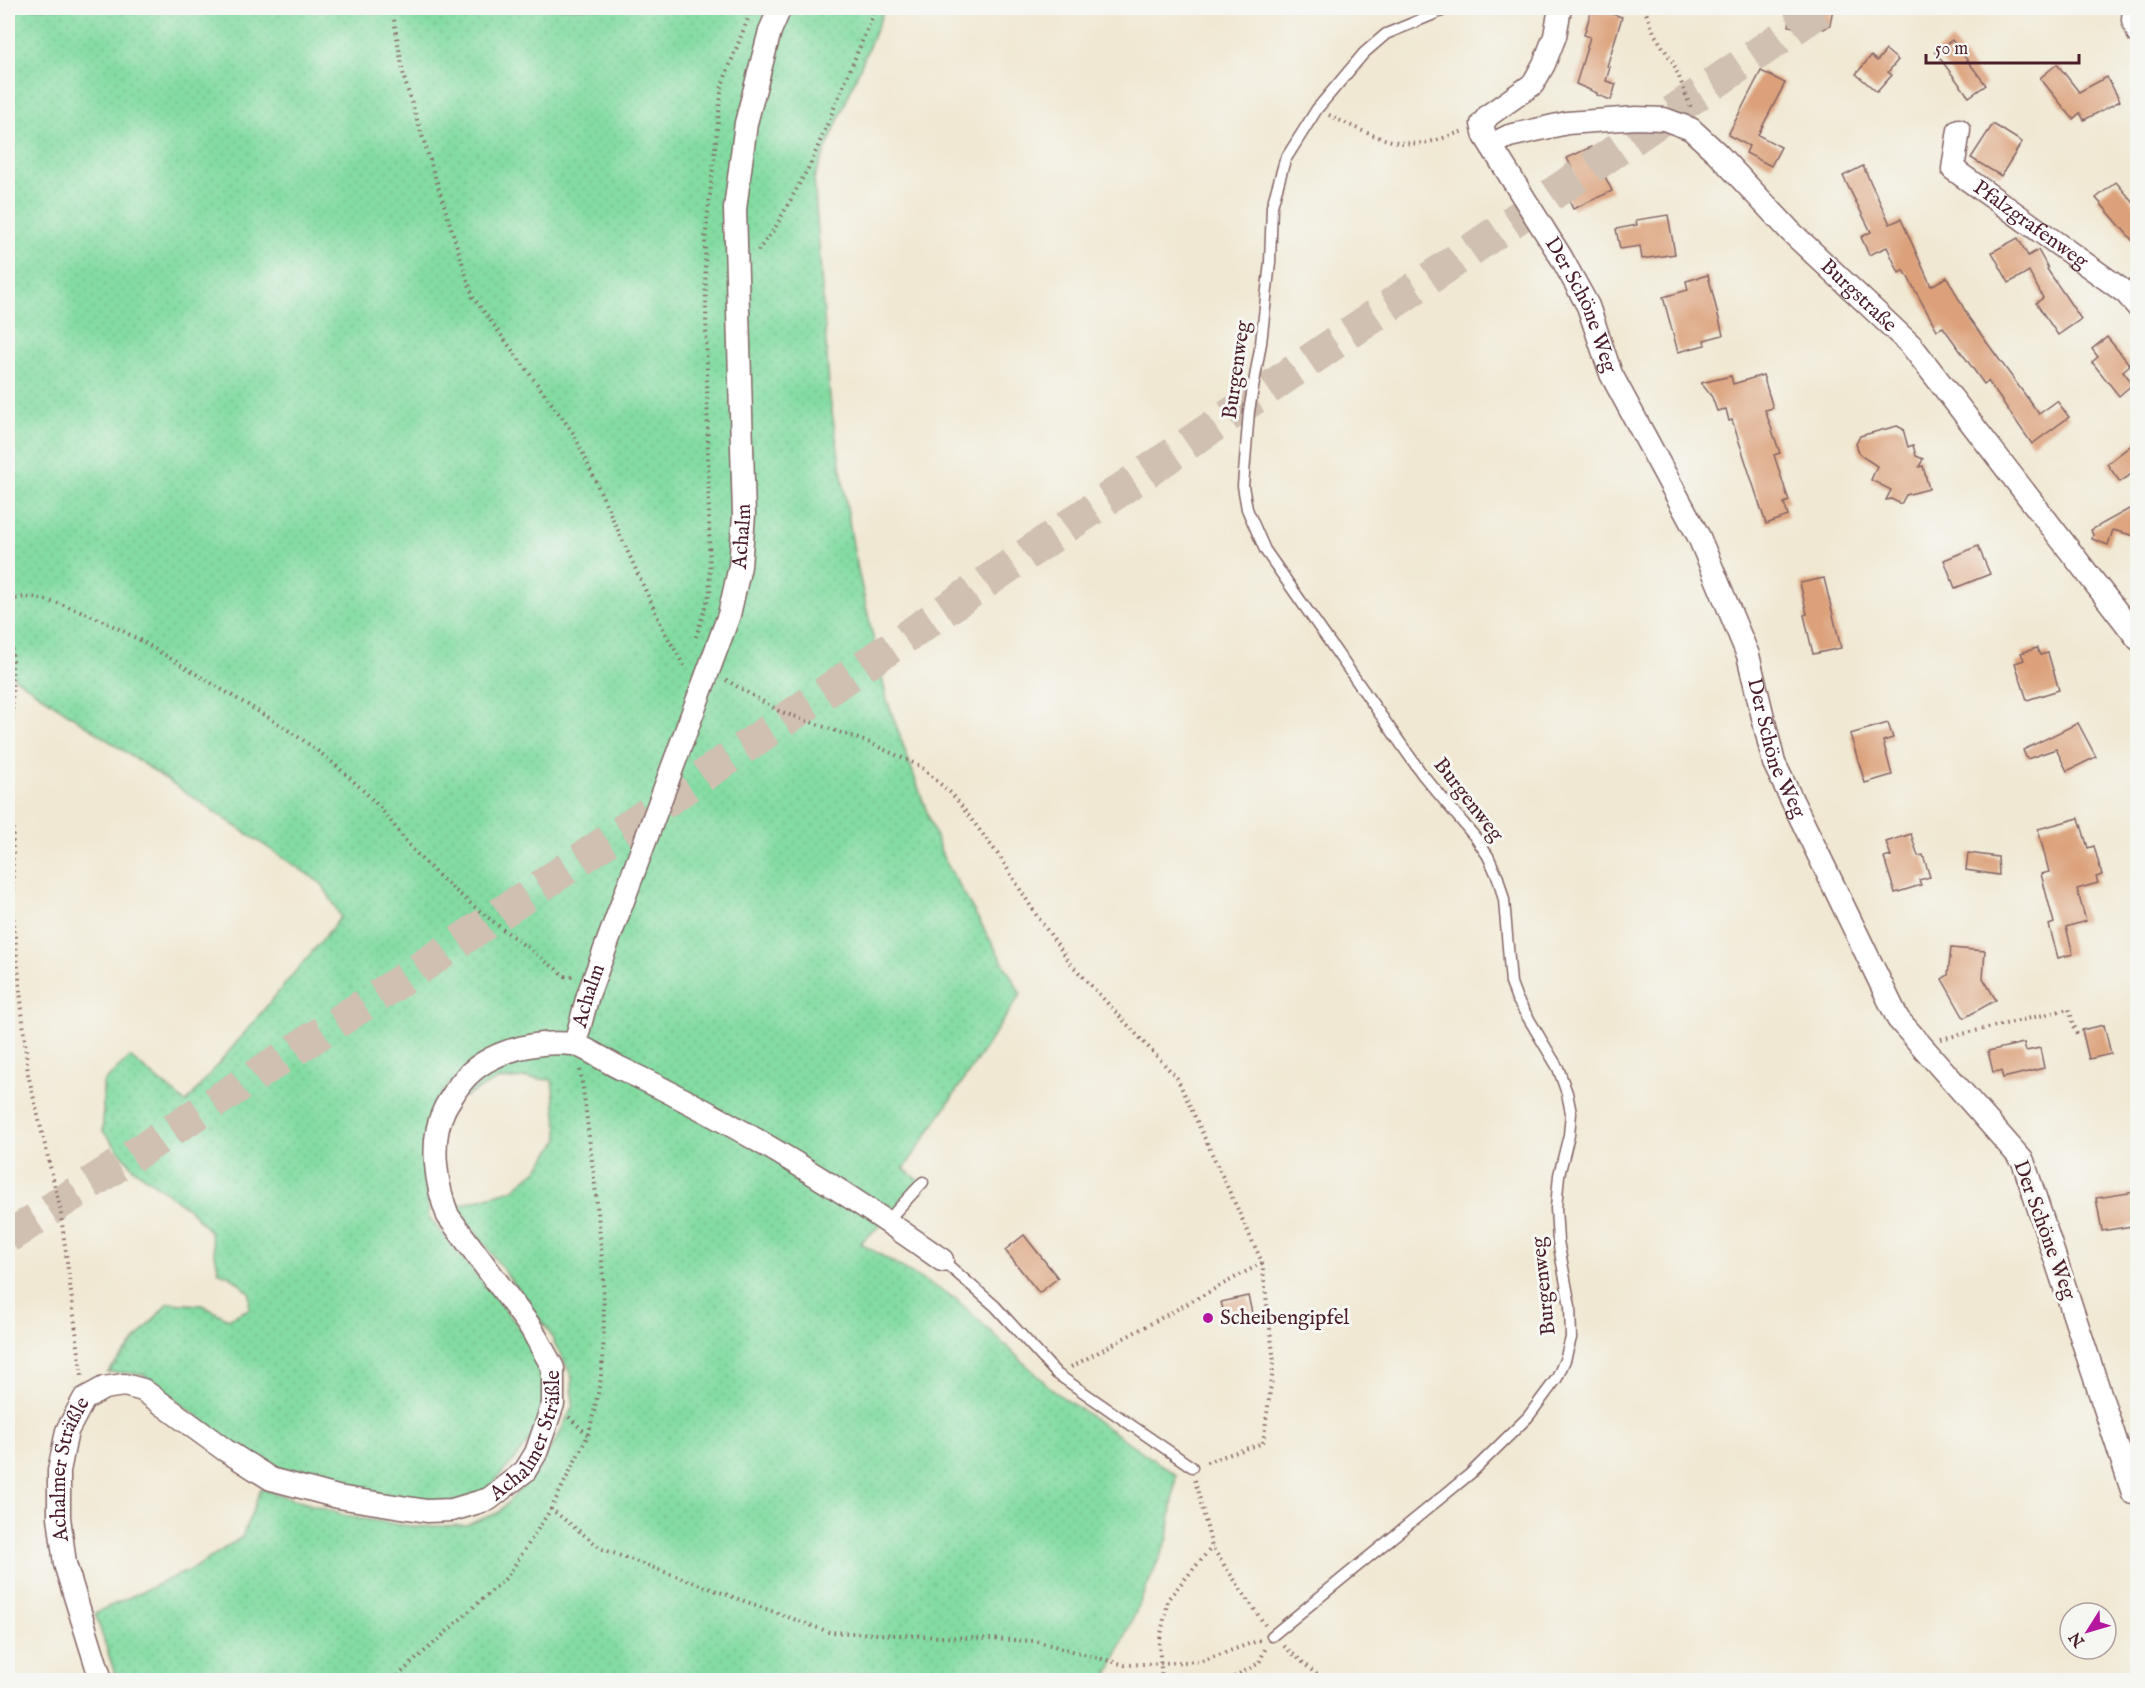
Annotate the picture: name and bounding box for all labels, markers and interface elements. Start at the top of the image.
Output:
scale bar [1926,27,2079,65]
text: 50 m [1935,38,1968,61]
street label: Pfalzgrafenweg [1968,174,2094,275]
street label: Der Schöne Weg [1538,232,1623,377]
street label: Burgstraße [1814,253,1903,339]
street label: Burgenweg [1217,318,1257,421]
street label: Achalm [726,503,758,571]
street label: Der Schöne Weg [1741,675,1812,823]
street label: Burgenweg [1427,753,1510,848]
street label: Achalm [566,960,612,1032]
street label: Der Schöne Weg [2006,1157,2082,1304]
street label: Burgenweg [1525,1235,1563,1337]
place label: Scheibengipfel [1220,1305,1350,1332]
marker: Scheibengipfel [1201,1311,1215,1325]
street label: Achalmer Sträßle [483,1370,567,1508]
street label: Achalmer Sträßle [46,1392,96,1544]
north arrow [2058,1601,2118,1661]
text: N [2065,1627,2090,1651]

